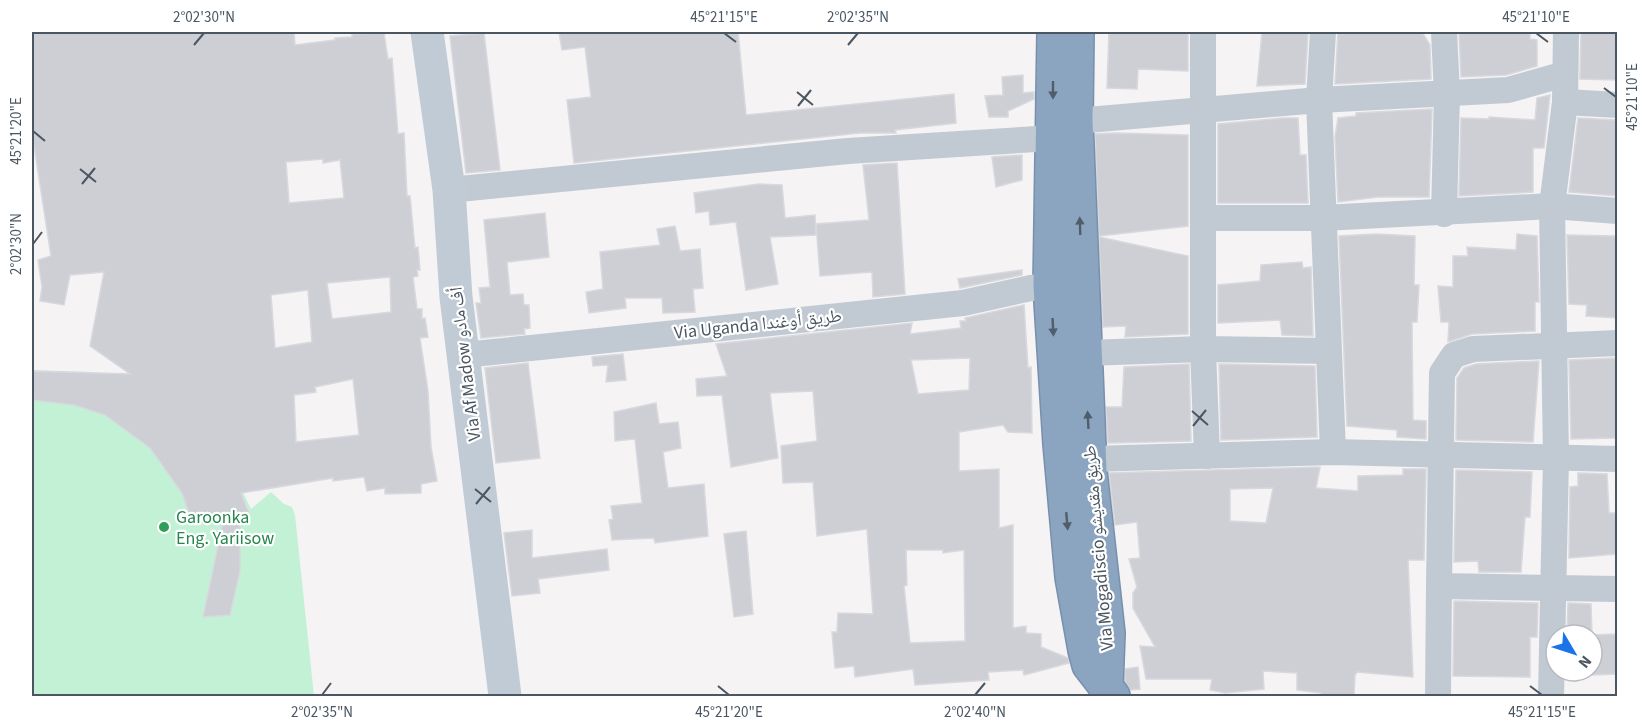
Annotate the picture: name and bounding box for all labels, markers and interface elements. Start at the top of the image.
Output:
text: 2°02'30"N [173,7,235,28]
text: 45°21'15"E [690,7,758,28]
text: 2°02'35"N [827,7,889,28]
text: 45°21'10"E [1502,7,1570,28]
text: 45°21'10"E [1622,63,1643,131]
one-way arrow [1048,80,1058,99]
text: 45°21'20"E [6,97,27,165]
text: 2°02'30"N [6,213,27,275]
one-way arrow [1075,216,1084,235]
street label: Via Af Madow أف مادو [444,285,487,442]
street label: Via Uganda طريق أوغندا [673,303,843,346]
one-way arrow [1048,317,1057,336]
one-way arrow [1083,411,1093,430]
street label: Via Mogadiscio طريق مقديشو [1077,444,1120,652]
place label: Garoonka Eng. Yariisow [176,505,274,551]
one-way arrow [1062,512,1072,531]
marker: Garoonka Eng. Yariisow [157,520,171,534]
north arrow [1544,623,1604,683]
text: N [1573,651,1597,673]
text: 2°02'35"N [291,702,353,723]
text: 45°21'20"E [695,702,763,723]
text: 2°02'40"N [944,702,1006,723]
text: 45°21'15"E [1508,702,1576,723]

